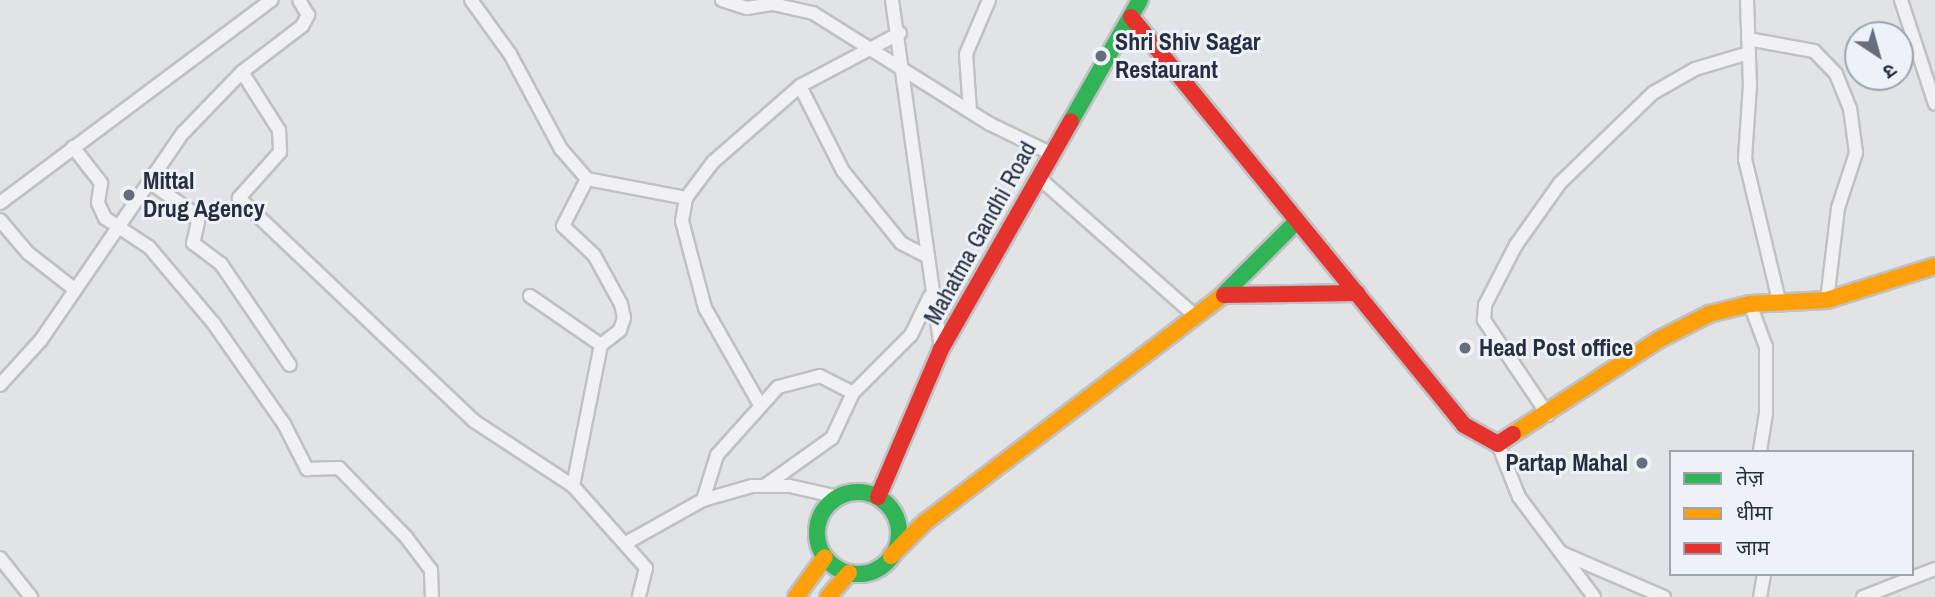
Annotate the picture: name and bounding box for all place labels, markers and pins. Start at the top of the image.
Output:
place label: Shri Shiv Sagar Restaurant [1115,28,1260,84]
marker: Shri Shiv Sagar Restaurant [1093,48,1109,64]
place label: Mittal Drug Agency [143,167,265,223]
marker: Mittal Drug Agency [121,187,137,203]
place label: Head Post office [1479,334,1633,362]
marker: Head Post office [1457,340,1473,356]
place label: Partap Mahal [1506,449,1628,477]
marker: Partap Mahal [1634,455,1650,471]

